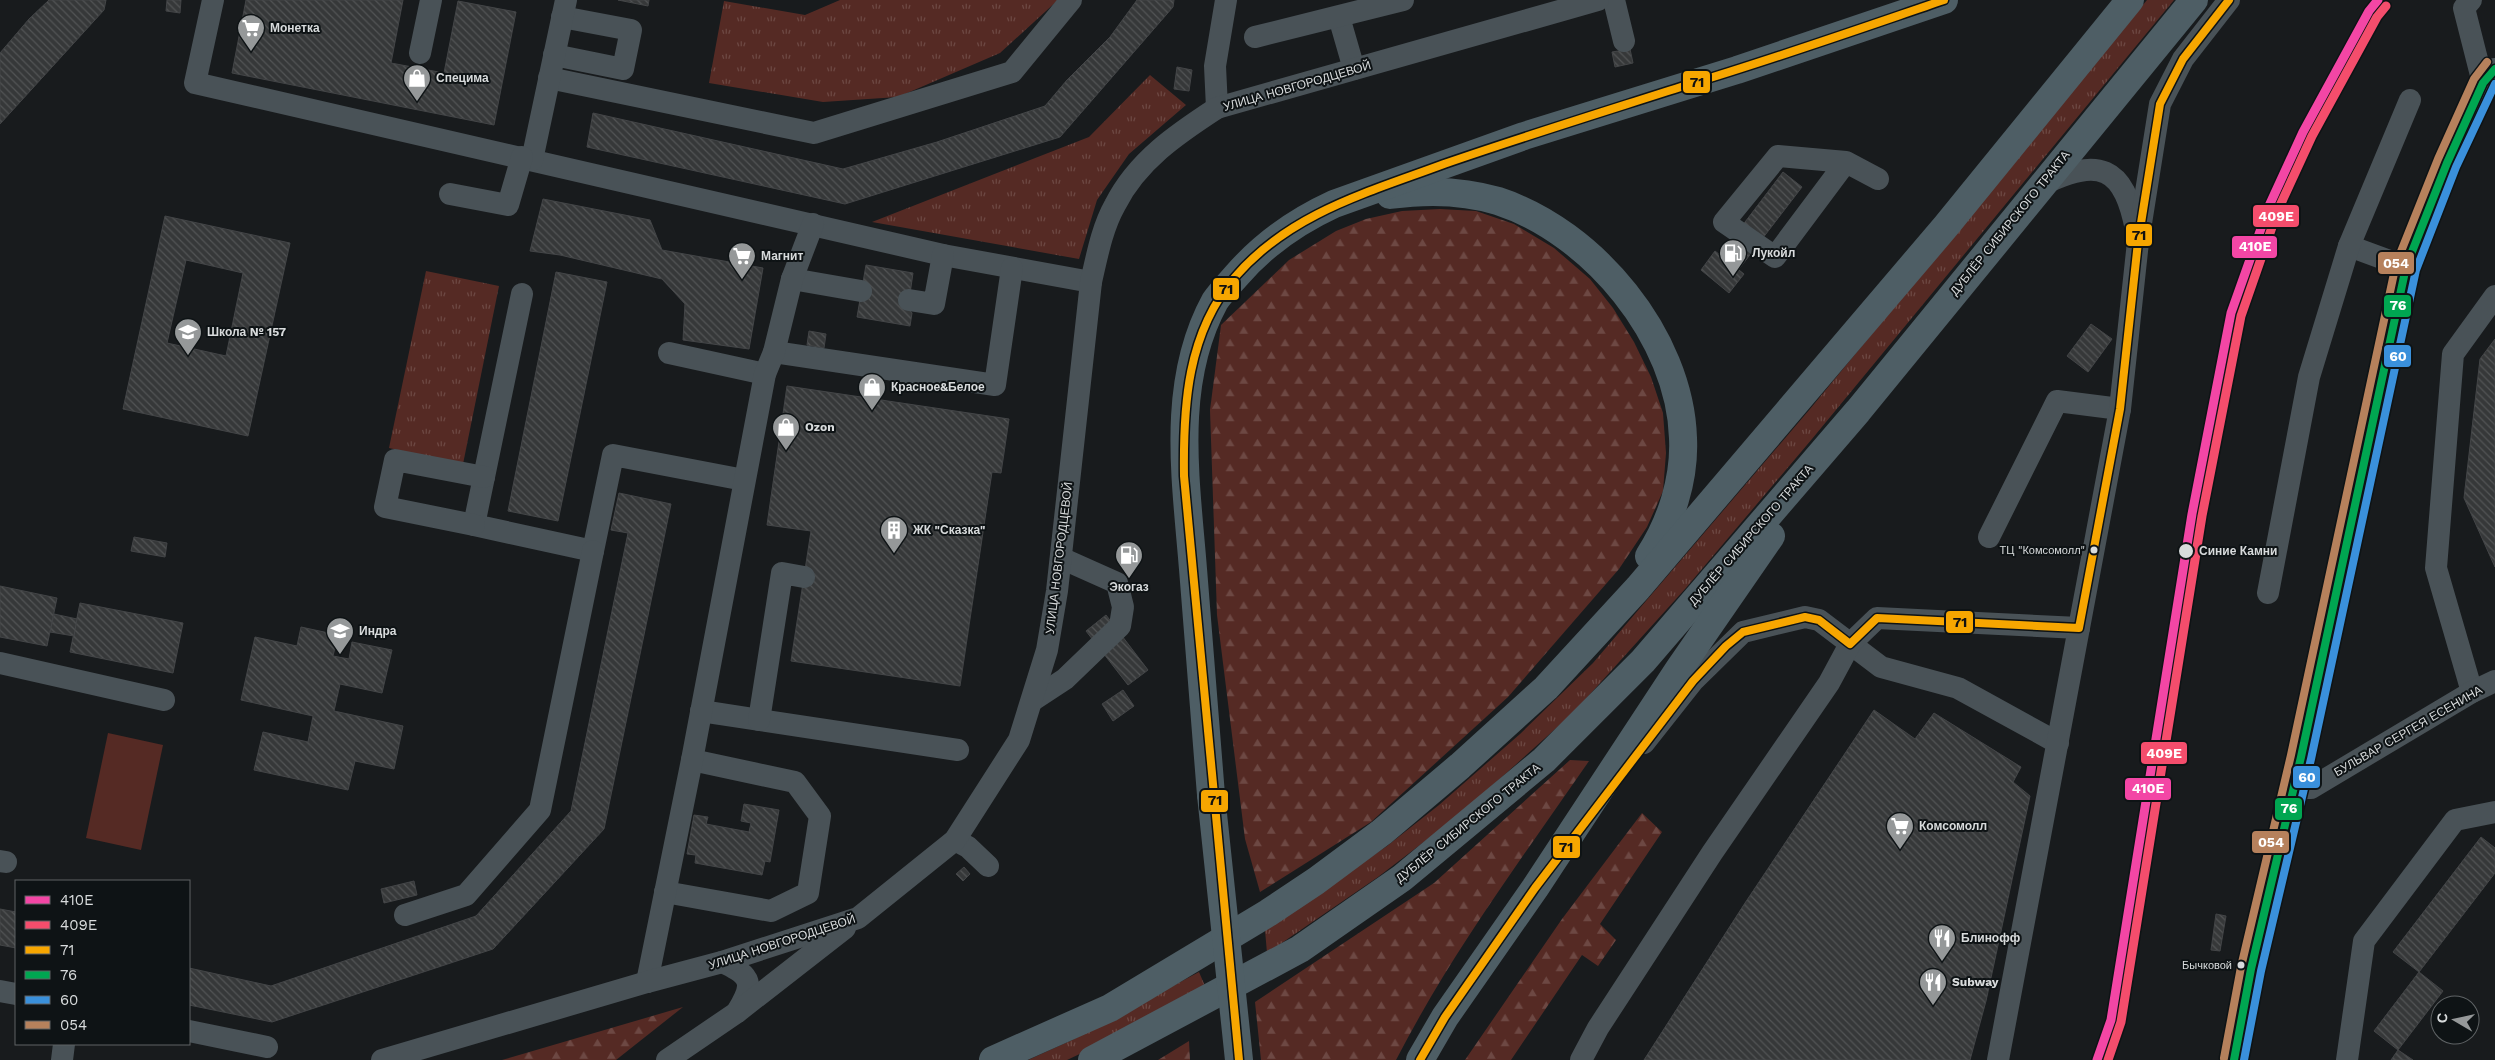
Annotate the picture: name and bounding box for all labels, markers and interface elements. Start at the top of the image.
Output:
supermarket icon: Монетка [236,13,266,52]
place label: Монетка [270,21,320,35]
street label: УЛИЦА НОВГОРОДЦЕВОЙ [1221,57,1373,114]
shop icon: Специма [402,63,432,102]
line badge: 71 [1682,70,1711,94]
place label: Специма [436,71,489,85]
text: 71 [1690,74,1704,90]
street label: ДУБЛЁР СИБИРСКОГО ТРАКТА [1947,148,2073,298]
line badge: 409E [2252,204,2300,228]
text: 409E [2258,208,2294,224]
line badge: 71 [2125,223,2153,247]
text: 71 [2132,227,2146,243]
line badge: 410E [2231,235,2278,259]
fuel station icon: Лукойл [1718,238,1748,277]
text: 410E [2239,238,2271,254]
supermarket icon: Магнит [727,241,757,280]
place label: Лукойл [1752,246,1795,260]
place label: Магнит [761,249,803,263]
line badge: 054 [2377,251,2415,275]
text: 054 [2383,255,2409,271]
line badge: 71 [1212,277,1240,301]
text: 71 [1219,281,1233,297]
line badge: 76 [2383,294,2412,318]
text: 76 [2390,297,2407,313]
school or university icon: Школа № 157 [173,317,203,356]
place label: Школа № 157 [207,325,286,339]
line badge: 60 [2383,344,2412,368]
text: 60 [2389,348,2407,364]
shop icon: Красное&Белое [857,372,887,411]
place label: Красное&Белое [891,380,985,394]
shop icon: Ozon [771,412,801,451]
place label: Ozon [805,420,835,434]
street label: ДУБЛЁР СИБИРСКОГО ТРАКТА [1686,462,1816,608]
street label: УЛИЦА НОВГОРОДЦЕВОЙ [1042,481,1075,635]
building icon: ЖК "Сказка" [879,515,909,554]
place label: ЖК "Сказка" [912,523,985,537]
fuel station icon: Экогаз [1114,540,1144,579]
marker: Синие Камни [2177,542,2195,560]
place label: ТЦ "Комсомолл" [1999,544,2085,557]
place label: Синие Камни [2199,544,2277,558]
marker: ТЦ "Комсомолл" [2089,545,2099,555]
place label: Экогаз [1109,580,1149,594]
line badge: 71 [1945,610,1974,634]
text: 71 [1953,614,1967,630]
school or university icon: Индра [325,616,355,655]
place label: Индра [359,624,397,638]
street label: БУЛЬВАР СЕРГЕЯ ЕСЕНИНА [2331,683,2485,779]
line badge: 409E [2140,741,2188,765]
text: 409E [2146,745,2182,761]
street label: ДУБЛЁР СИБИРСКОГО ТРАКТА [1393,760,1543,886]
line badge: 60 [2292,765,2321,789]
text: 60 [2298,769,2316,785]
line badge: 410E [2124,777,2172,801]
text: 410E [2132,780,2164,796]
line badge: 71 [1200,789,1229,813]
text: 71 [1208,792,1222,808]
line badge: 76 [2274,797,2303,821]
text: 76 [2281,800,2298,816]
supermarket icon: Комсомолл [1885,811,1915,850]
place label: Комсомолл [1919,819,1987,833]
line badge: 054 [2251,830,2290,854]
text: 054 [2258,834,2284,850]
line badge: 71 [1552,835,1581,859]
text: 71 [1559,839,1573,855]
legend [15,880,190,1045]
text: 410E [60,891,94,909]
street label: УЛИЦА НОВГОРОДЦЕВОЙ [707,911,857,972]
text: 409E [60,916,97,934]
restaurant icon: Блинофф [1927,923,1957,962]
place label: Блинофф [1961,931,2021,945]
text: 71 [60,941,74,959]
place label: Бычковой [2182,959,2232,972]
marker: Бычковой [2236,960,2246,970]
text: 76 [60,966,77,984]
restaurant icon: Subway [1918,967,1948,1006]
place label: Subway [1952,975,1999,989]
text: 60 [60,991,78,1009]
north arrow [2430,995,2480,1045]
text: С [2433,1012,2451,1024]
text: 054 [60,1016,87,1034]

